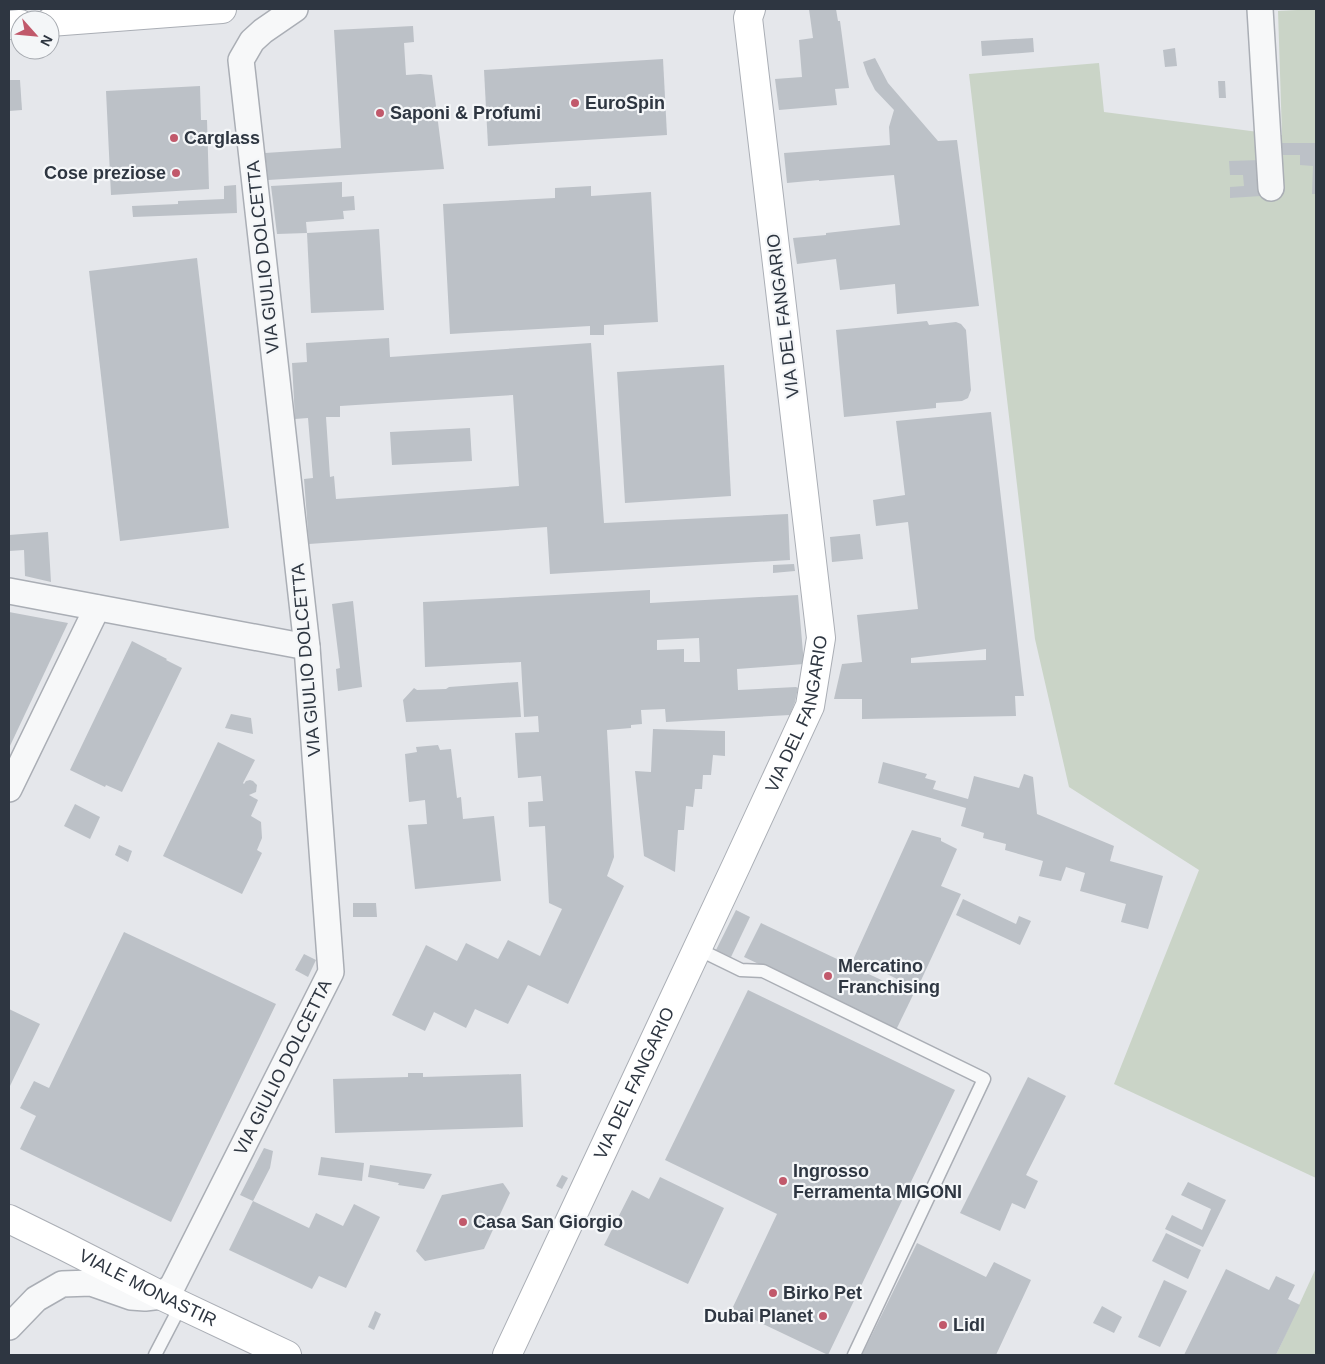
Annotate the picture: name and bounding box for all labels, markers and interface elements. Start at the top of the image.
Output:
north arrow [10,10,60,60]
text: N [37,33,56,49]
place label: EuroSpin [585,93,665,113]
marker: EuroSpin [569,97,581,109]
place label: Saponi & Profumi [390,103,541,123]
marker: Saponi & Profumi [374,107,386,119]
place label: Carglass [184,128,260,148]
marker: Carglass [168,132,180,144]
street label: VIA GIULIO DOLCETTA [243,160,283,354]
place label: Cose preziose [44,163,166,183]
marker: Cose preziose [170,167,182,179]
street label: VIA DEL FANGARIO [763,233,803,399]
street label: VIA GIULIO DOLCETTA [288,563,324,757]
street label: VIA DEL FANGARIO [761,634,831,796]
place label: Mercatino Franchising [838,956,940,997]
marker: Mercatino Franchising [822,970,834,982]
street label: VIA GIULIO DOLCETTA [230,976,336,1158]
street label: VIA DEL FANGARIO [590,1004,678,1163]
place label: Ingrosso Ferramenta MIGONI [793,1161,962,1202]
marker: Ingrosso Ferramenta MIGONI [777,1175,789,1187]
place label: Casa San Giorgio [473,1212,623,1232]
marker: Casa San Giorgio [457,1216,469,1228]
street label: VIALE MONASTIR [76,1245,220,1330]
place label: Birko Pet [783,1283,862,1303]
marker: Birko Pet [767,1287,779,1299]
place label: Dubai Planet [704,1306,813,1326]
marker: Dubai Planet [817,1310,829,1322]
place label: Lidl [953,1315,985,1335]
marker: Lidl [937,1319,949,1331]

